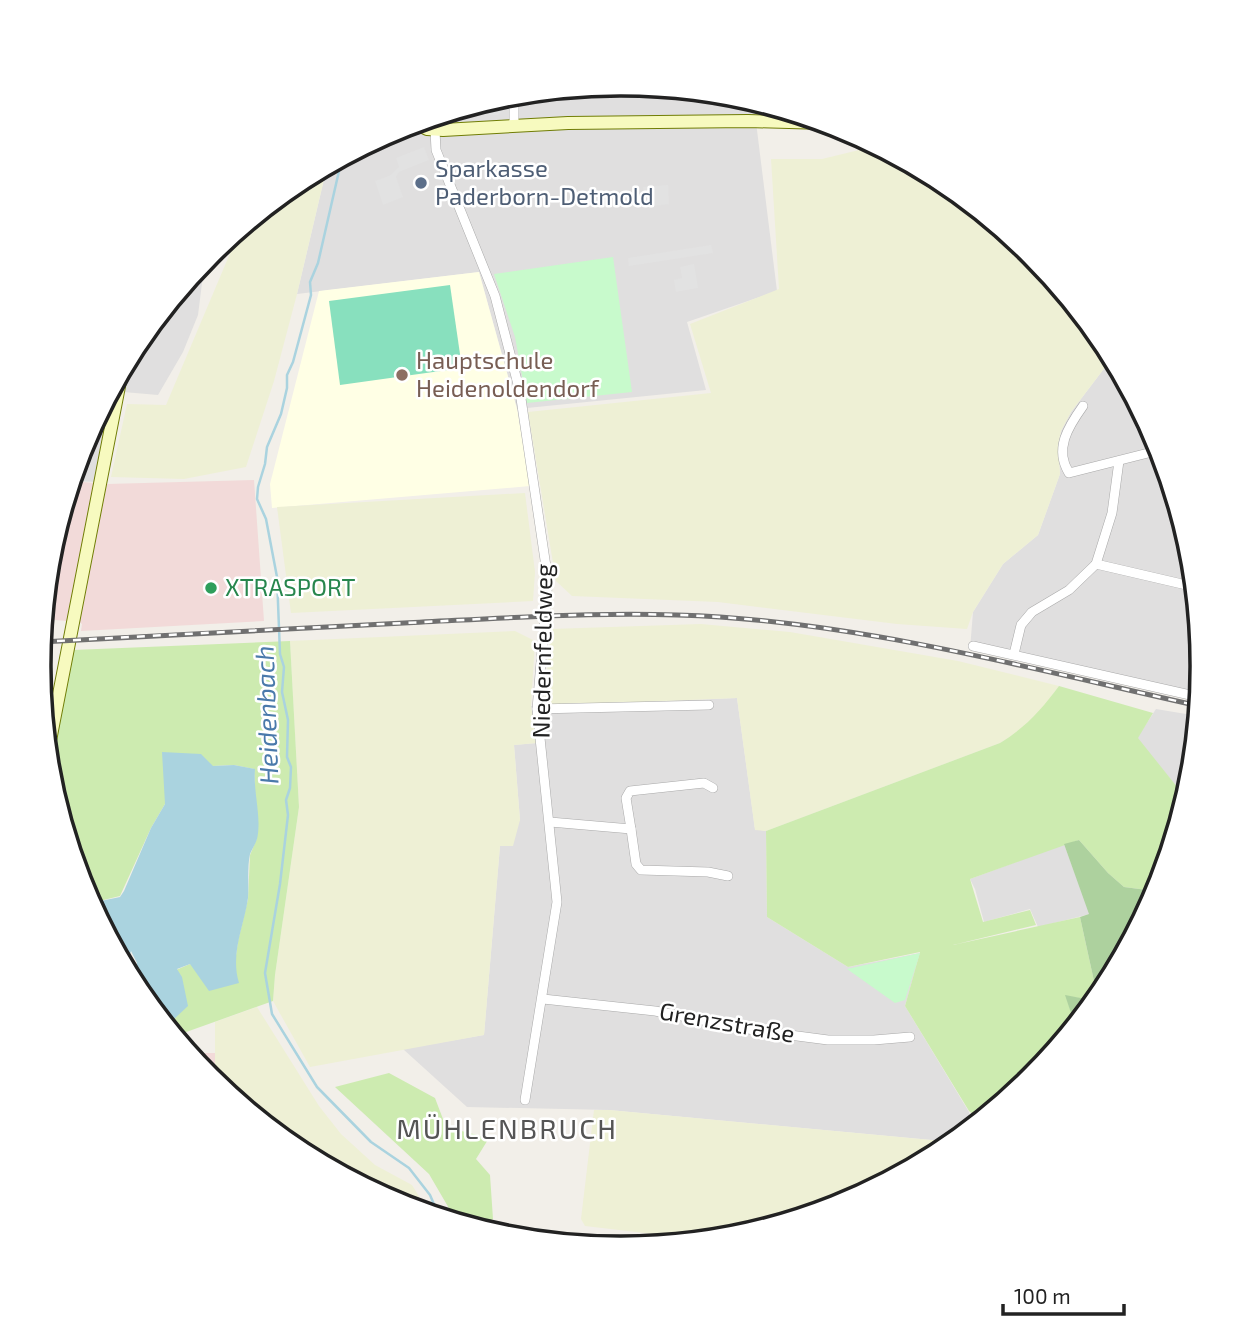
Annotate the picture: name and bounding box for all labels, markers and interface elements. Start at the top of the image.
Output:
place label: Sparkasse Paderborn-Detmold [435,153,654,210]
marker: Sparkasse Paderborn-Detmold [413,175,429,191]
place label: Hauptschule Heidenoldendorf [416,345,600,402]
marker: Hauptschule Heidenoldendorf [394,367,410,383]
street label: Niedernfeldweg [525,563,558,739]
place label: XTRASPORT [225,572,356,601]
marker: XTRASPORT [203,580,219,596]
water label: Heidenbach [248,645,283,785]
street label: Grenzstraße [657,995,797,1048]
district label: MÜHLENBRUCH [396,1111,618,1145]
scale bar [1003,1272,1124,1316]
text: 100 m [1014,1283,1071,1308]

